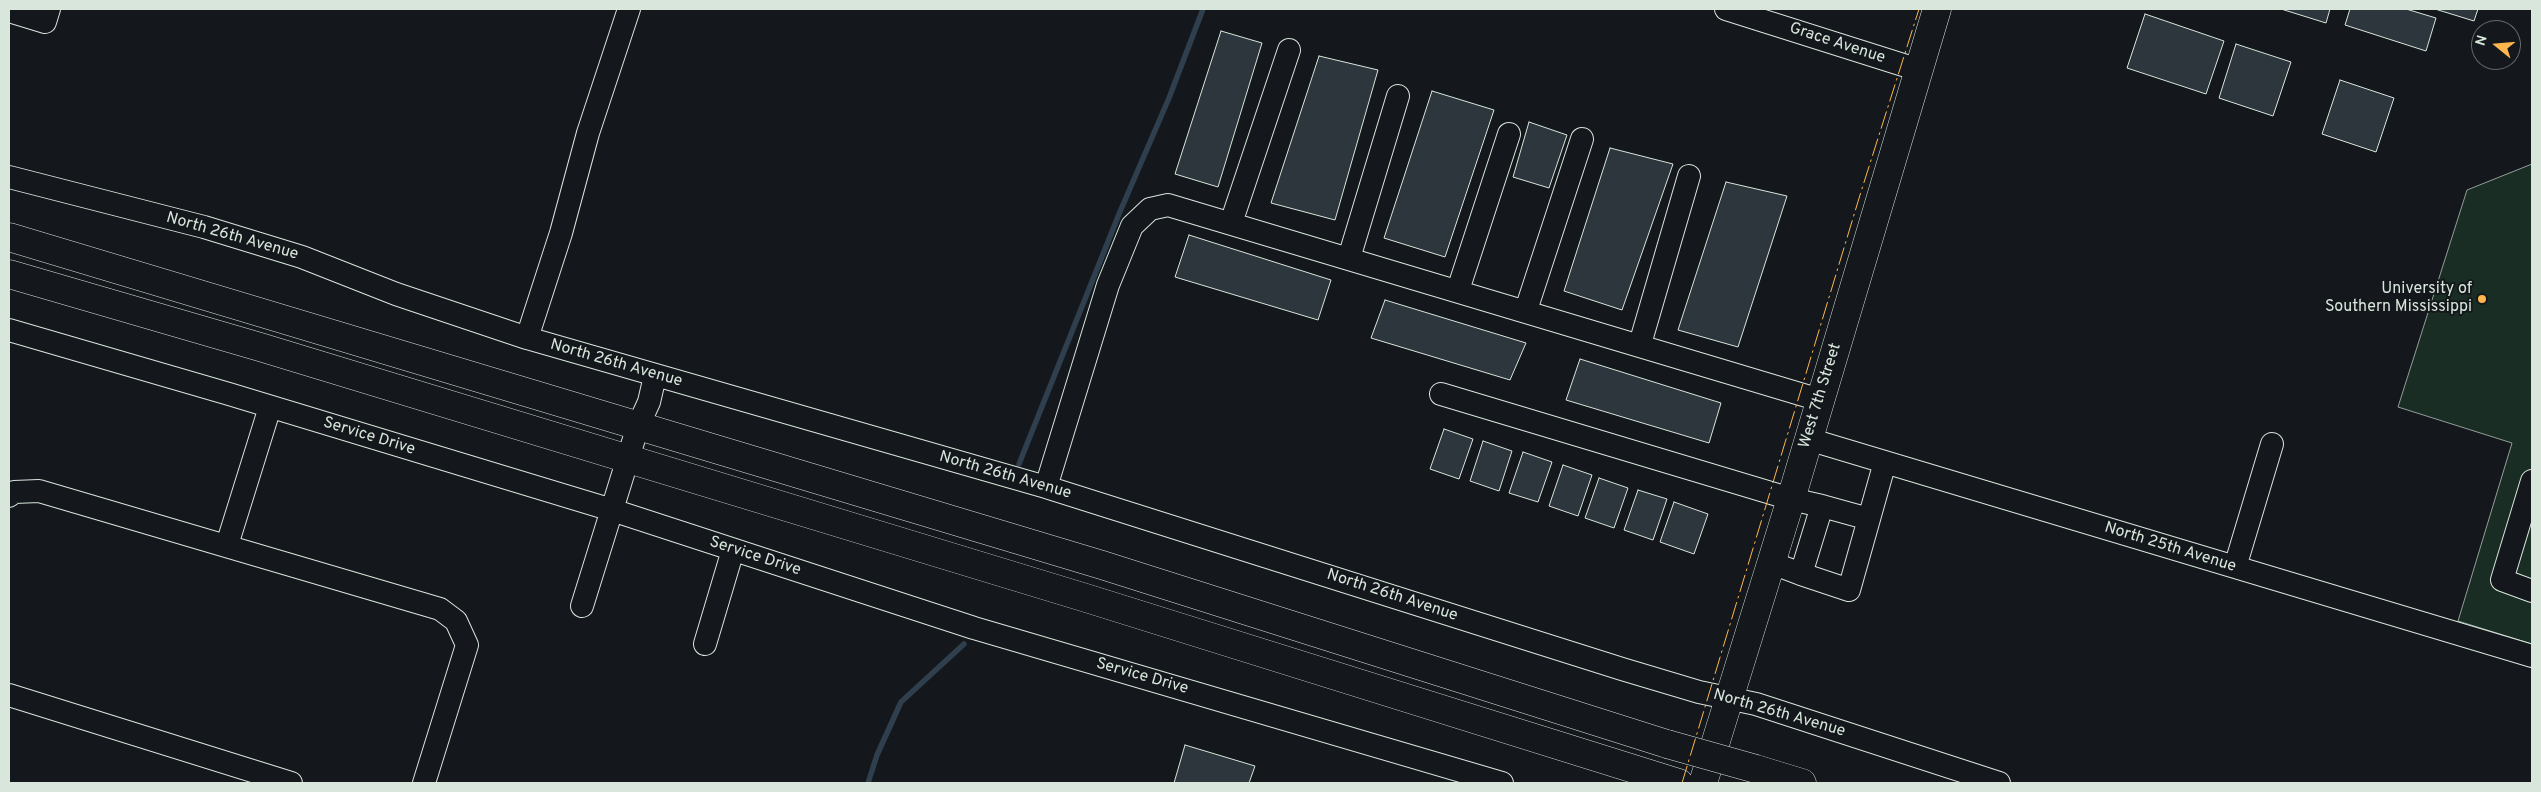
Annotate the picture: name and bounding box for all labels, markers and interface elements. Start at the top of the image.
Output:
street label: Grace Avenue [1787,19,1887,69]
north arrow [2471,20,2521,70]
text: N [2473,33,2492,48]
street label: North 26th Avenue [164,209,300,265]
place label: University of Southern Mississippi [2325,280,2472,318]
marker: University of Southern Mississippi [2476,293,2488,305]
street label: North 26th Avenue [548,336,684,392]
street label: West 7th Street [1796,341,1846,451]
street label: Service Drive [321,414,417,460]
street label: North 26th Avenue [937,448,1073,504]
street label: North 25th Avenue [2102,519,2238,577]
street label: Service Drive [707,533,803,581]
street label: North 26th Avenue [1324,566,1460,626]
street label: Service Drive [1094,655,1190,699]
street label: North 26th Avenue [1711,686,1847,742]

